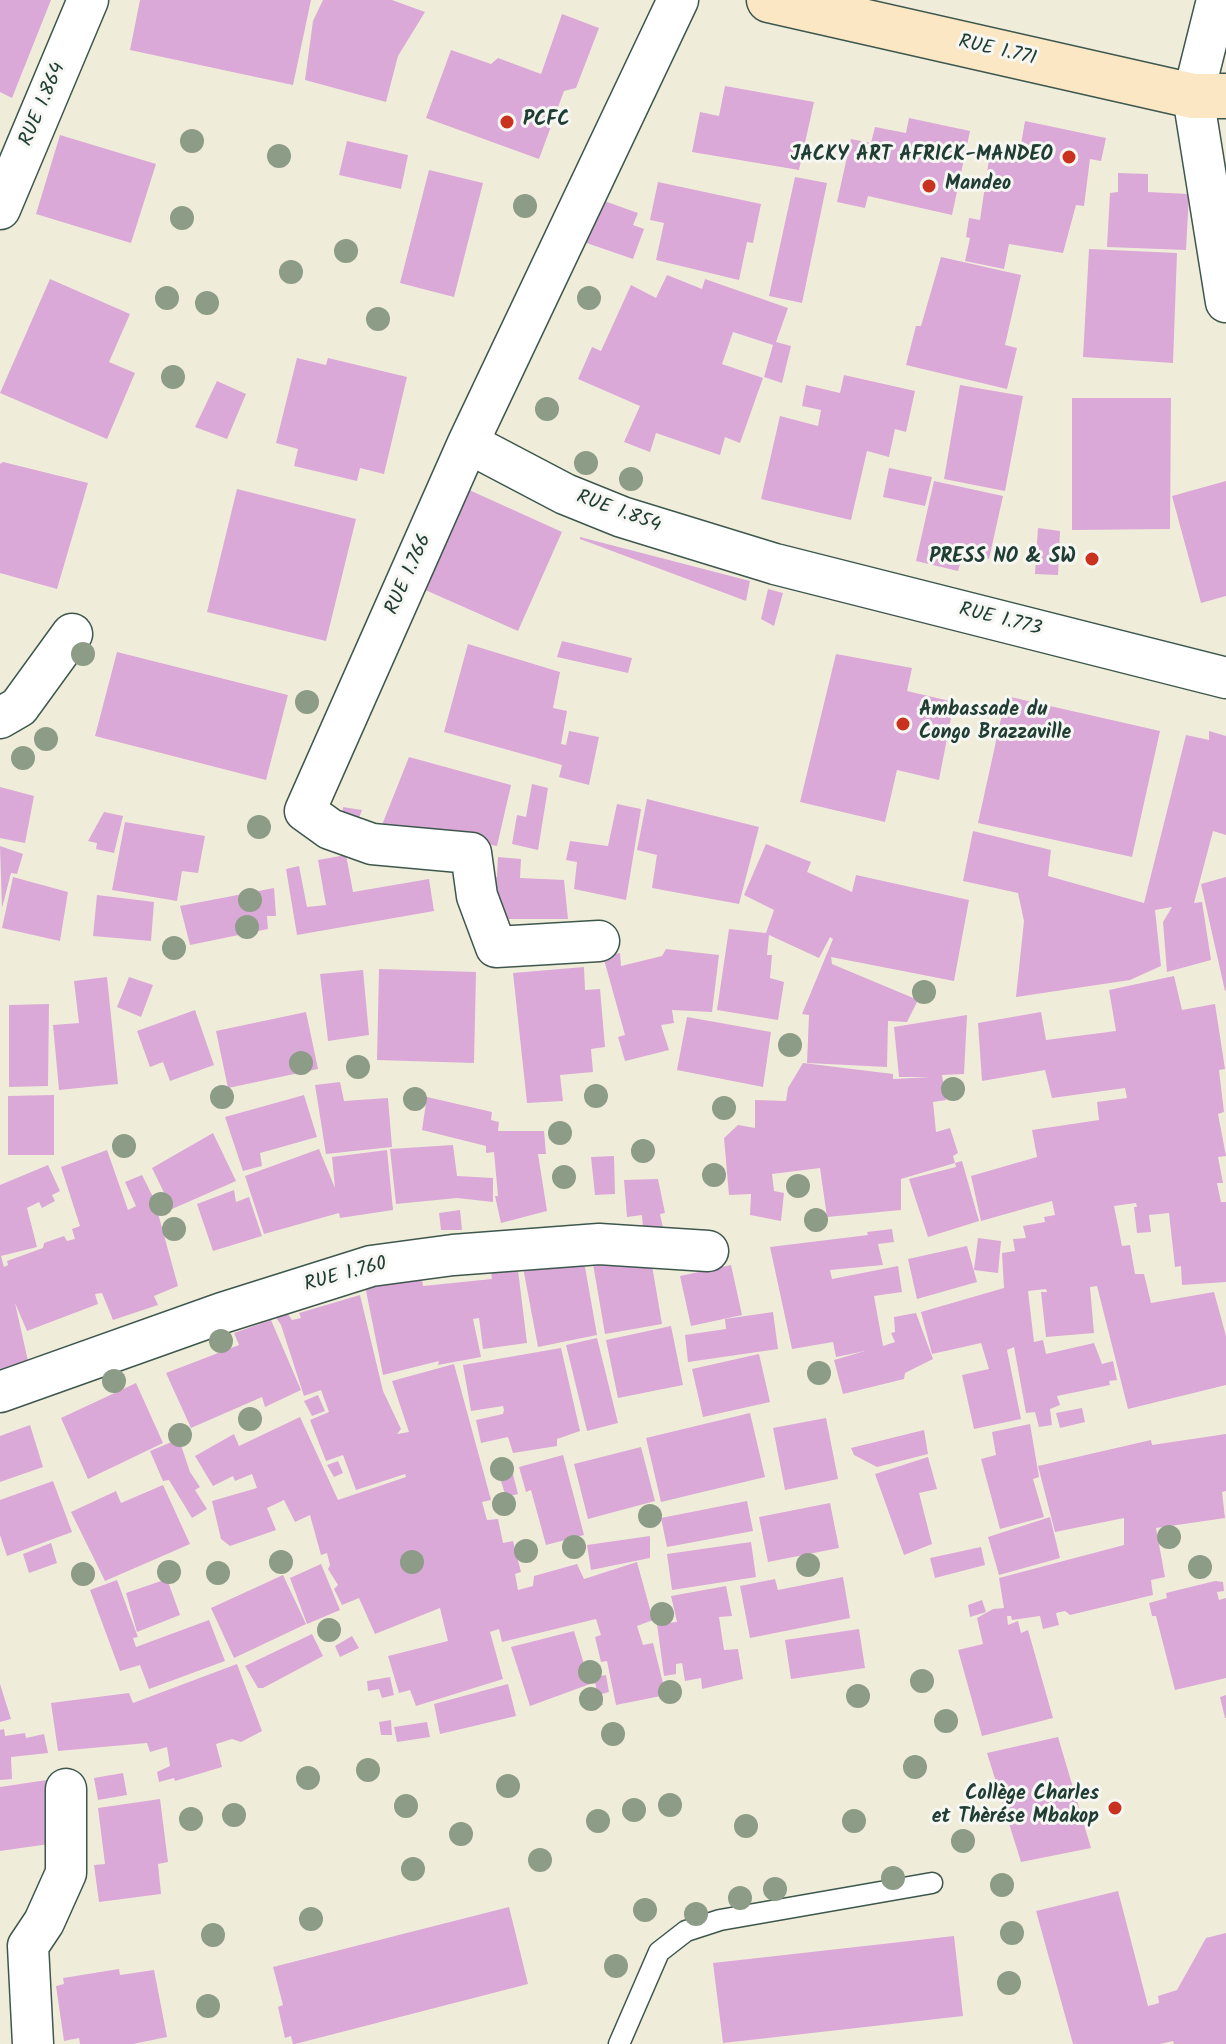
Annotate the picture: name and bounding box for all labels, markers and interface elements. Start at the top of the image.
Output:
street label: RUE 1.771 [956,31,1038,73]
street label: RUE 1.864 [16,60,72,150]
place label: PCFC [523,110,569,134]
marker: PCFC [498,113,516,131]
place label: JACKY ART AFRICK-MANDEO [790,145,1053,169]
marker: JACKY ART AFRICK-MANDEO [1060,148,1078,166]
place label: Mandeo [945,174,1011,198]
marker: Mandeo [920,177,938,195]
street label: RUE 1.854 [572,487,664,539]
street label: RUE 1.766 [382,531,438,619]
place label: PRESS NO & SW [929,547,1076,571]
marker: PRESS NO & SW [1083,550,1101,568]
street label: RUE 1.773 [956,599,1044,643]
place label: Ambassade du Congo Brazzaville [919,700,1071,747]
marker: Ambassade du Congo Brazzaville [894,715,912,733]
street label: RUE 1.760 [302,1253,390,1299]
place label: Collège Charles et Thèrése Mbakop [932,1784,1099,1831]
marker: Collège Charles et Thèrése Mbakop [1106,1799,1124,1817]

